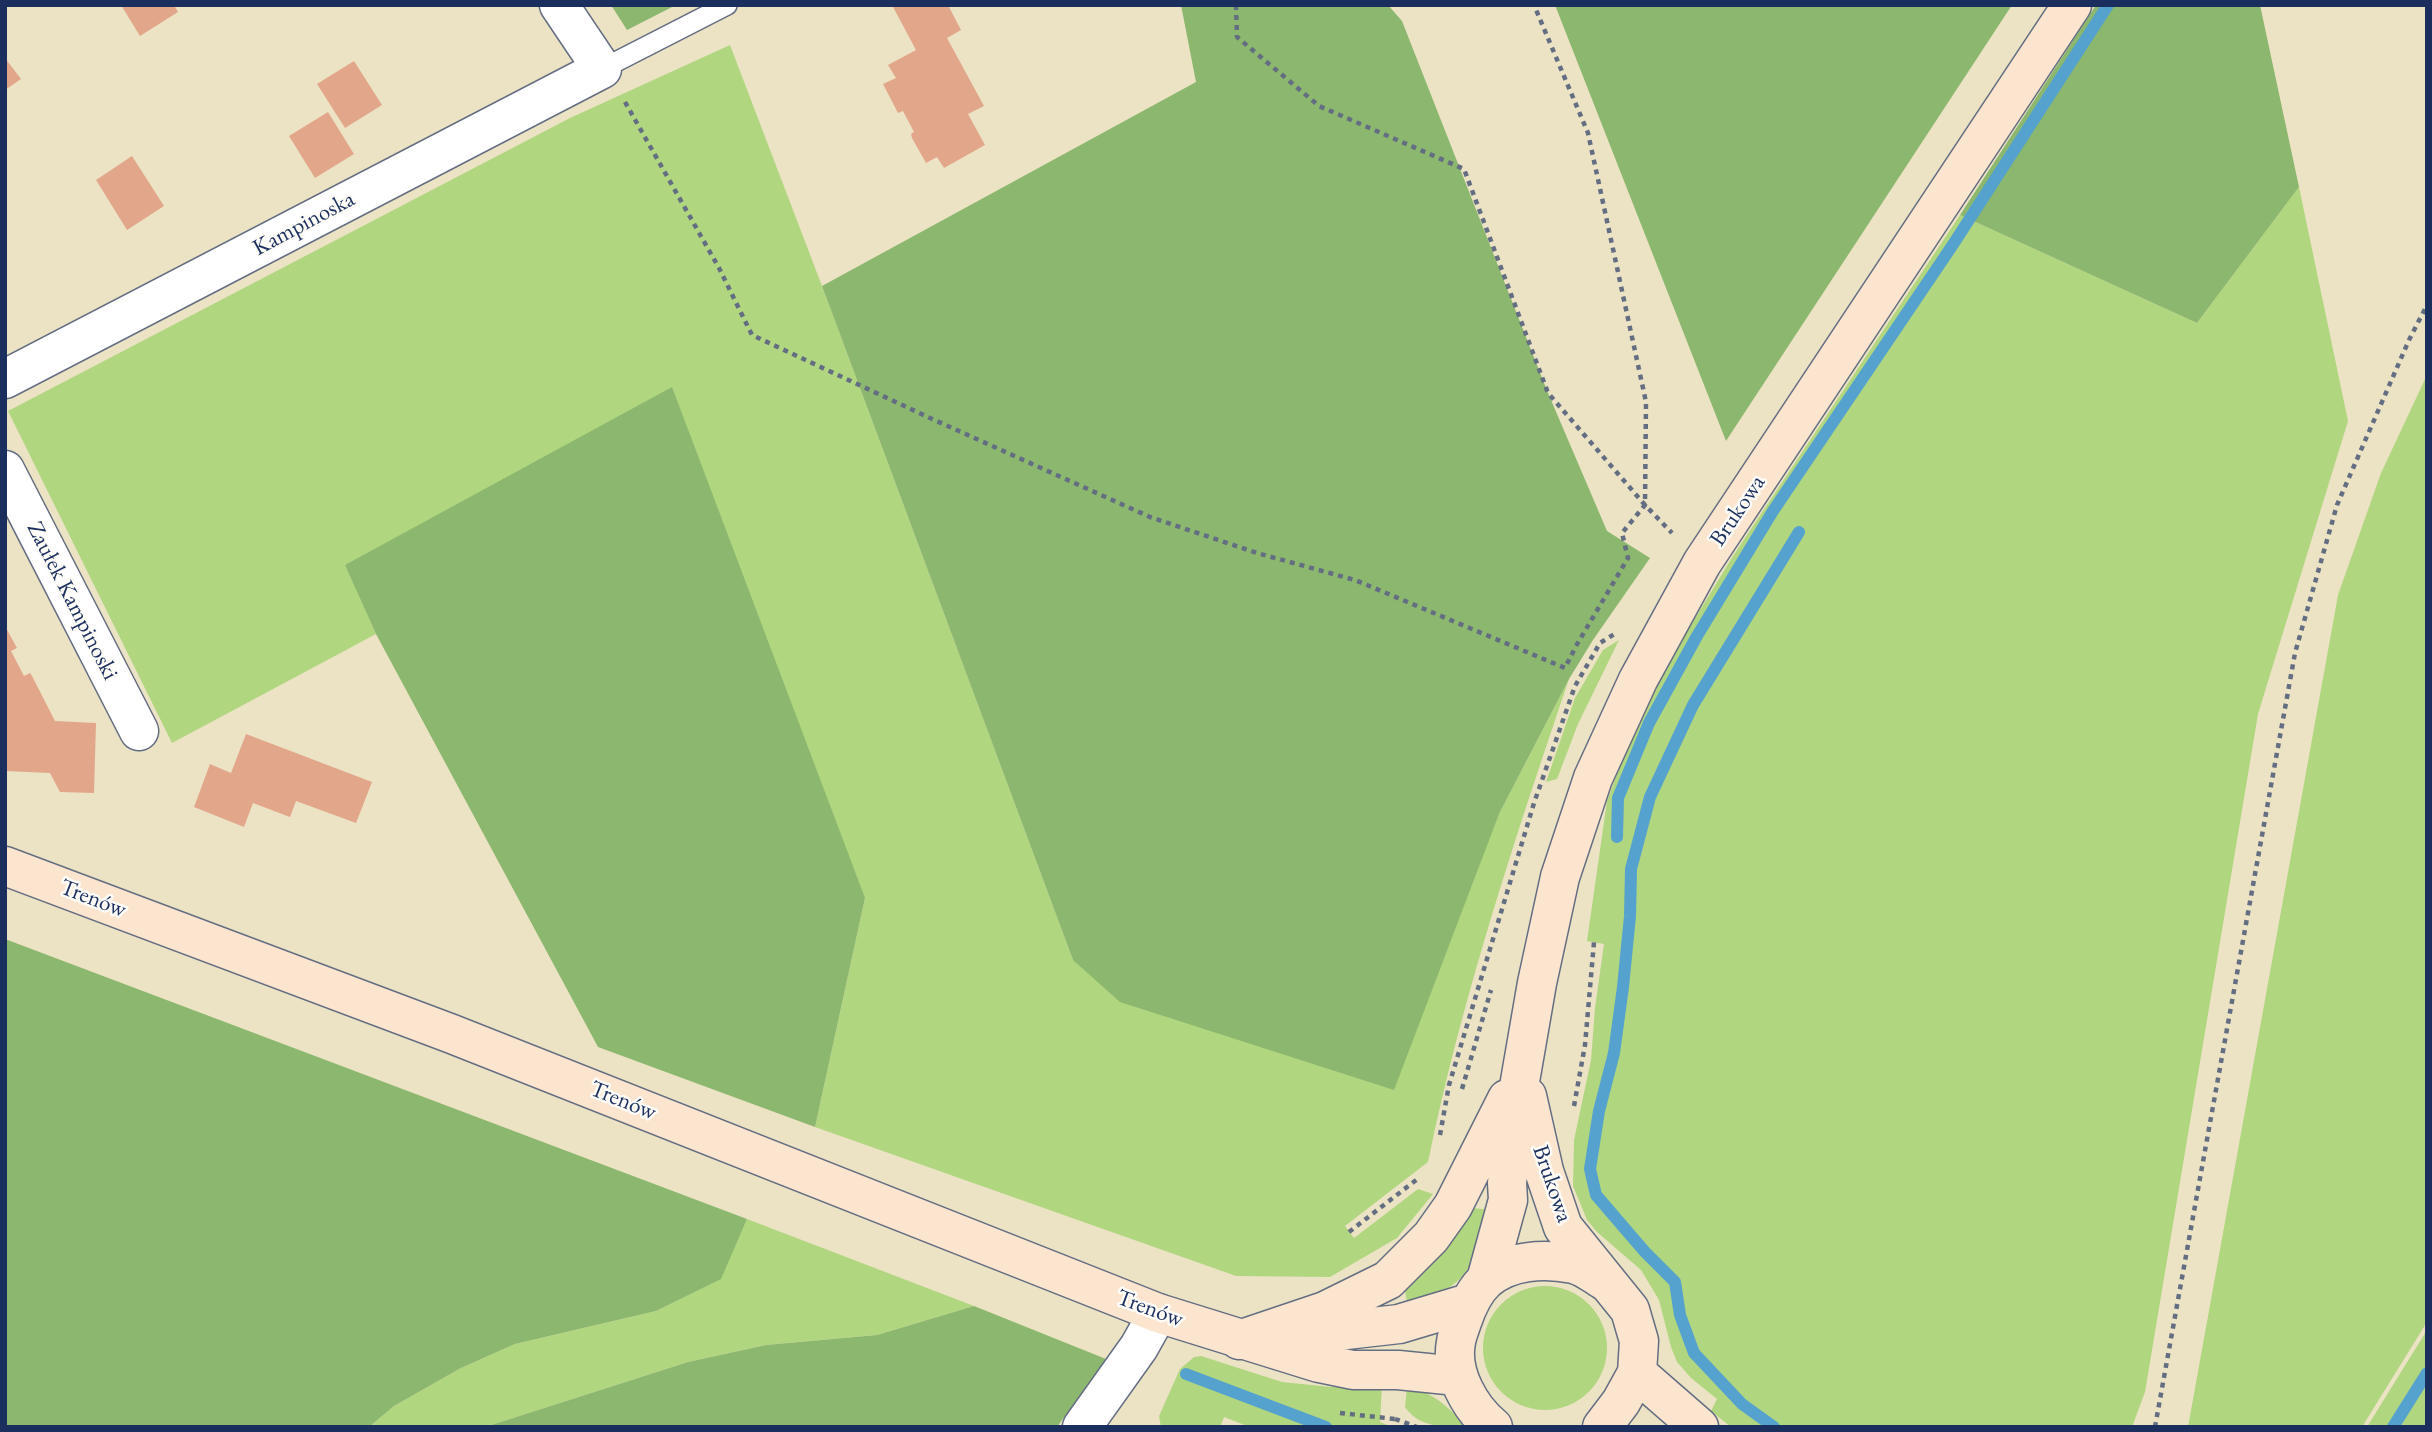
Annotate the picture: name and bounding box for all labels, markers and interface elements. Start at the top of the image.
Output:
street label: Kampinoska [248,186,360,262]
street label: Brukowa [1704,470,1772,552]
street label: Zaułek Kampinoski [20,517,124,685]
street label: Trenów [56,874,130,924]
street label: Trenów [586,1075,660,1127]
street label: Brukowa [1526,1142,1578,1226]
street label: Trenów [1113,1284,1187,1334]

